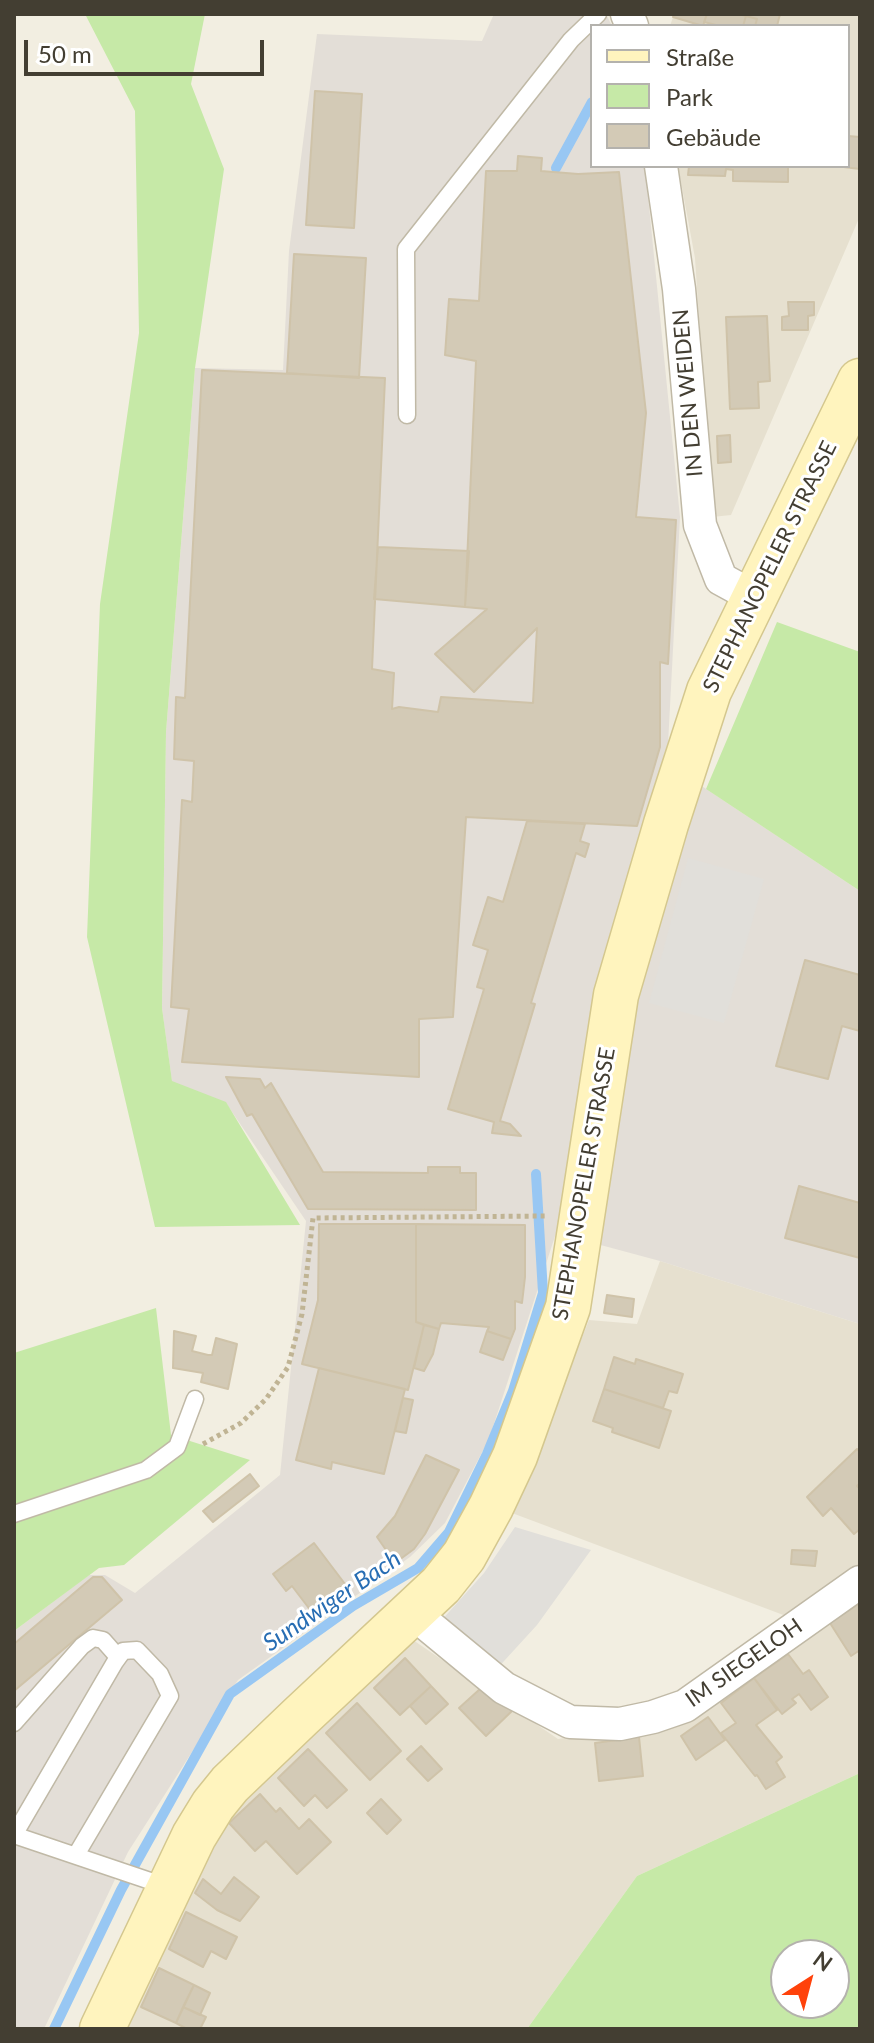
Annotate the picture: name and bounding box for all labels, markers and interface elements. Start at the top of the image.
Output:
scale bar [28,24,268,74]
legend [590,24,850,168]
text: 50 m [38,39,92,68]
text: Straße [666,42,734,71]
text: Park [666,82,713,111]
text: Gebäude [666,122,761,151]
street label: IN DEN WEIDEN [668,308,708,478]
street label: STEPHANOPELER STRASSE [698,437,842,697]
street label: STEPHANOPELER STRASSE [547,1046,621,1322]
water label: Sundwiger Bach [258,1544,406,1658]
street label: IM SIEGELOH [681,1613,807,1713]
north arrow [770,1939,850,2019]
text: N [808,1945,838,1977]

